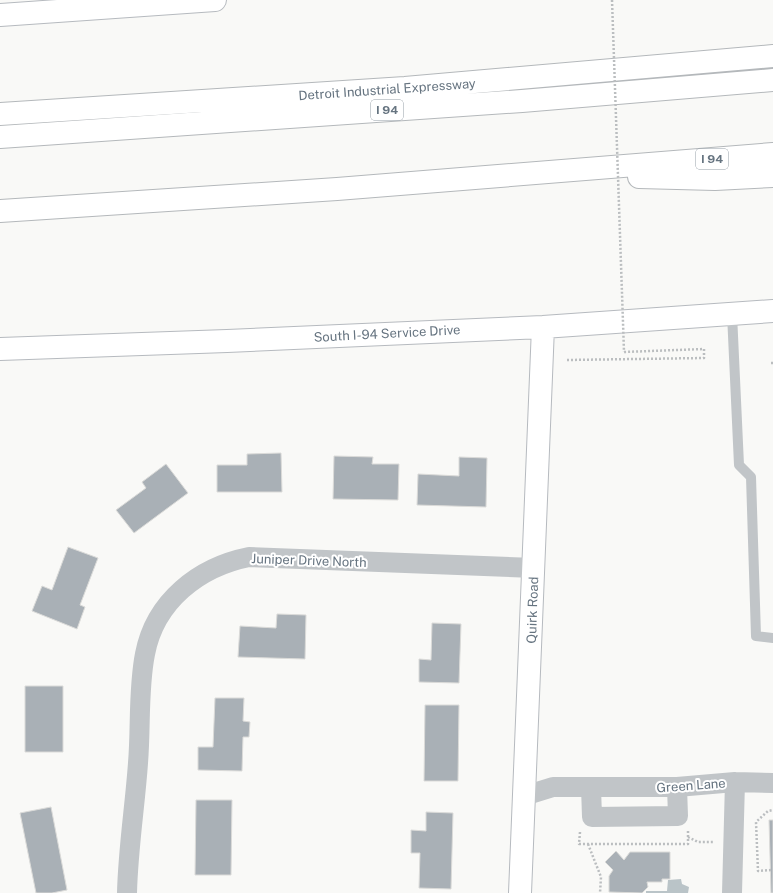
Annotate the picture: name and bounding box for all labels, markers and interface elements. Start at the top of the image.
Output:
street label: Detroit Industrial Expressway [298,76,476,103]
road number: I 94 [371,100,403,120]
road number: I 94 [696,149,728,169]
street label: South I-94 Service Drive [313,322,461,345]
street label: Juniper Drive North [251,551,367,570]
street label: Quirk Road [524,576,541,644]
street label: Green Lane [656,776,726,795]

